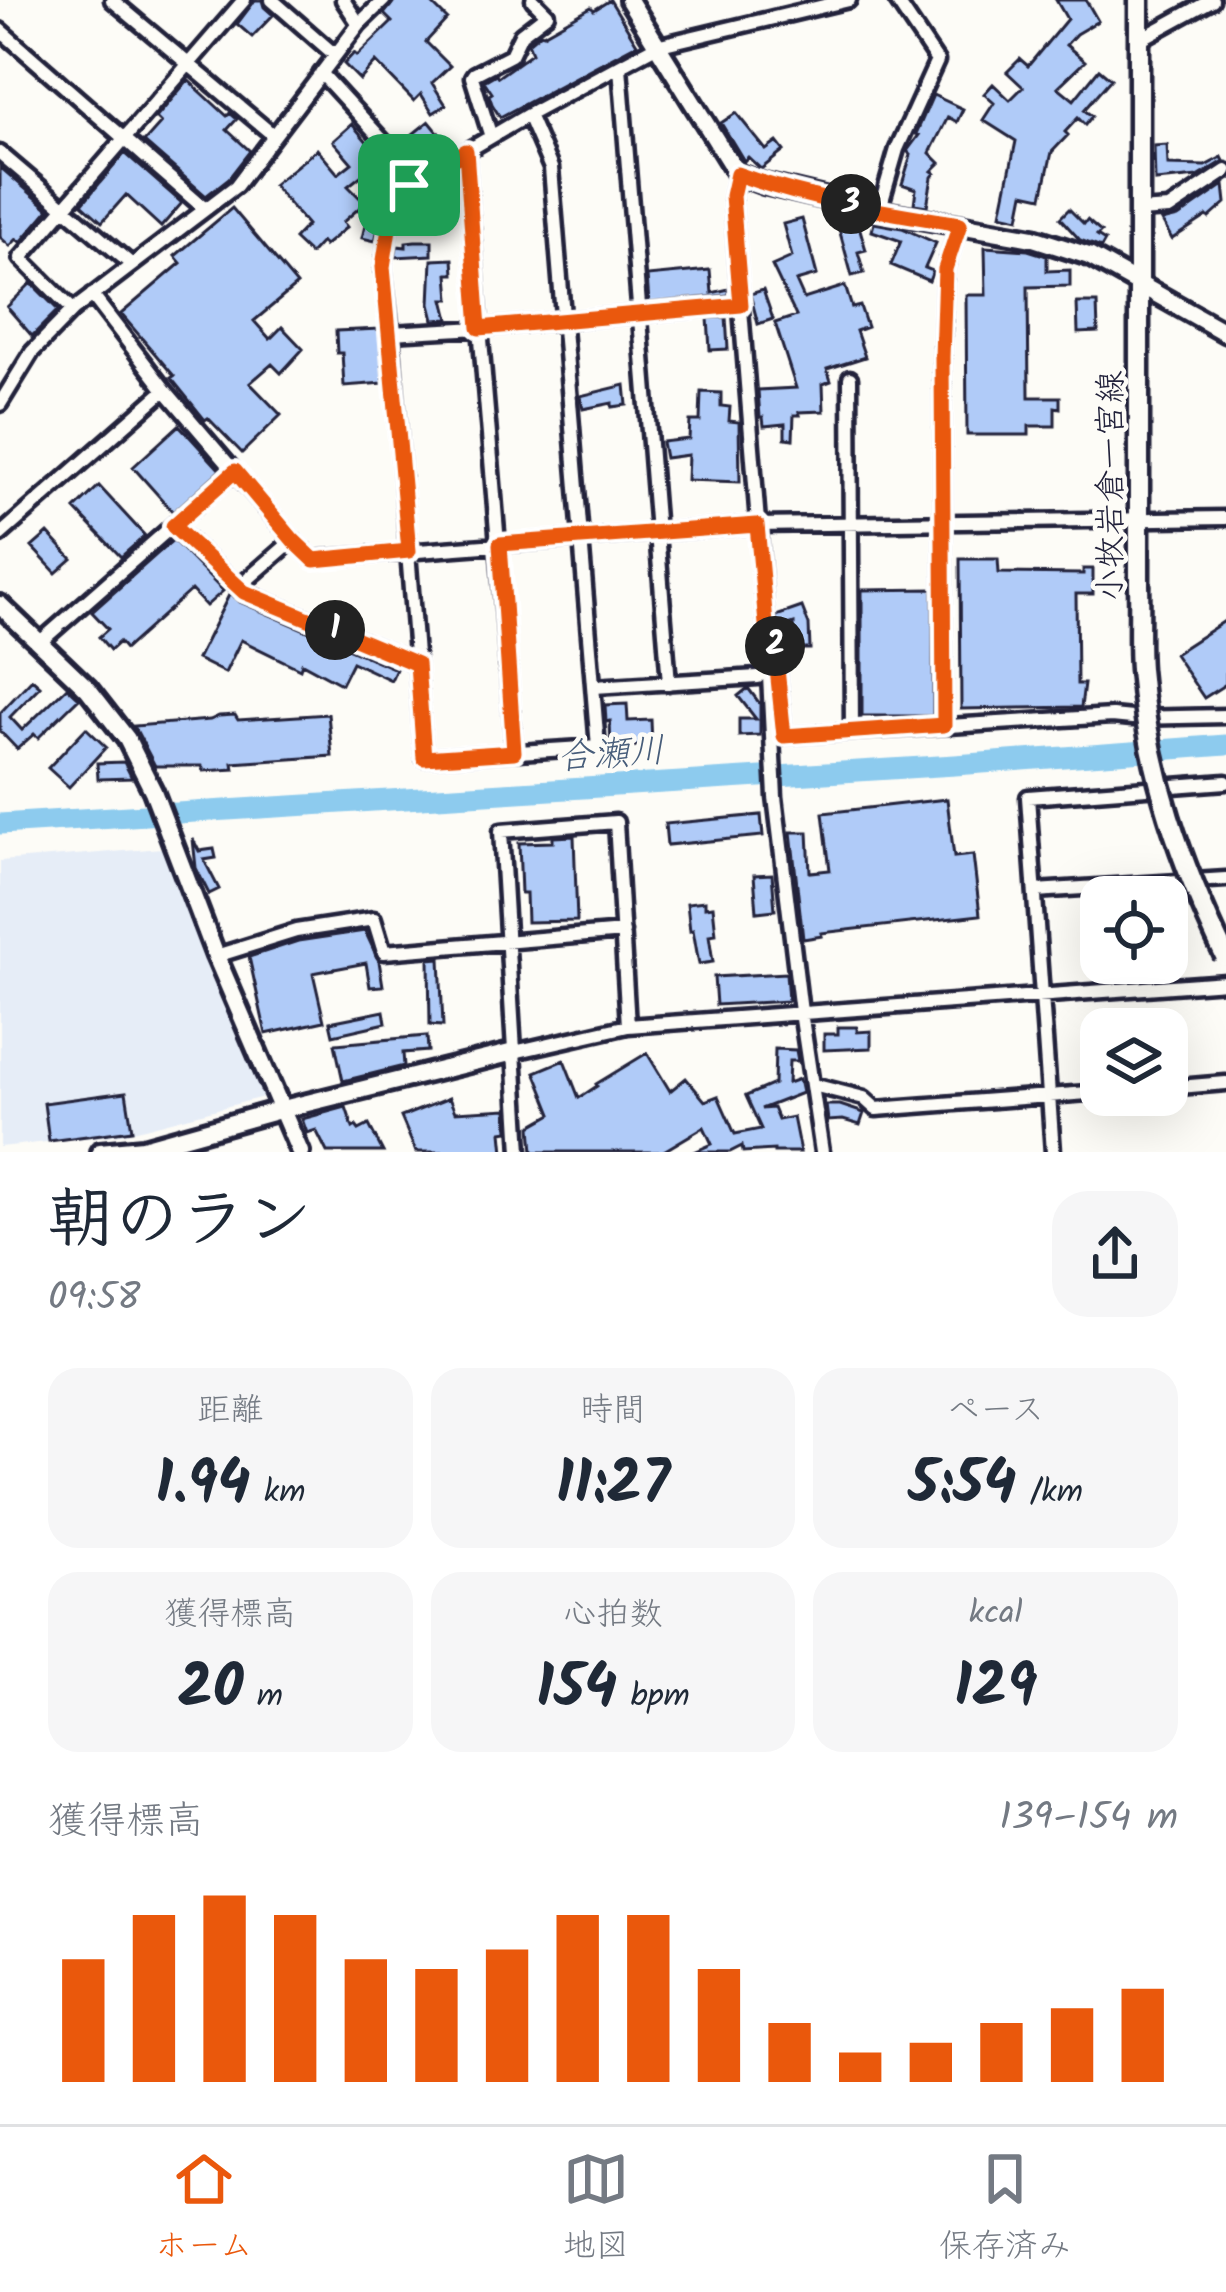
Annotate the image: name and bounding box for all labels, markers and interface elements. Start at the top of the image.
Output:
pin [358,134,460,236]
icon: arrive [376,152,442,218]
pin: 3 [821,174,881,234]
text: 3 [842,177,860,230]
street label: 小牧岩倉一宮線 [1086,371,1139,602]
pin: 1 [305,600,365,660]
text: 1 [330,603,340,656]
pin: 2 [745,616,805,676]
text: 2 [765,619,785,672]
water label: 合瀬川 [555,723,667,788]
map controls [1080,876,1188,1116]
button: locate [1080,876,1188,984]
button: layers [1080,1008,1188,1116]
text: 朝のラン [48,1170,312,1275]
button: share [1052,1191,1178,1317]
text: 09:58 [48,1268,141,1330]
text: 距離 [197,1385,263,1438]
text: 時間 [580,1385,646,1438]
text: ペース [947,1385,1044,1438]
text: 1.94 [155,1438,251,1534]
text: 11:27 [556,1438,670,1534]
text: 5:54 [908,1438,1016,1534]
text: km [251,1467,306,1520]
text: /km [1016,1467,1083,1520]
text: kcal [969,1588,1023,1641]
text: 獲得標高 [164,1589,296,1642]
text: 心拍数 [563,1589,662,1642]
text: 129 [954,1641,1037,1737]
text: 20 [178,1642,243,1738]
text: 154 [536,1642,617,1738]
text: m [243,1671,283,1724]
text: bpm [617,1671,690,1724]
text: 139–154 m [999,1788,1178,1850]
text: 獲得標高 [48,1792,204,1854]
tab: ホーム [155,2146,253,2274]
tab: 地図 [563,2146,629,2274]
tab: 保存済み [939,2146,1071,2274]

